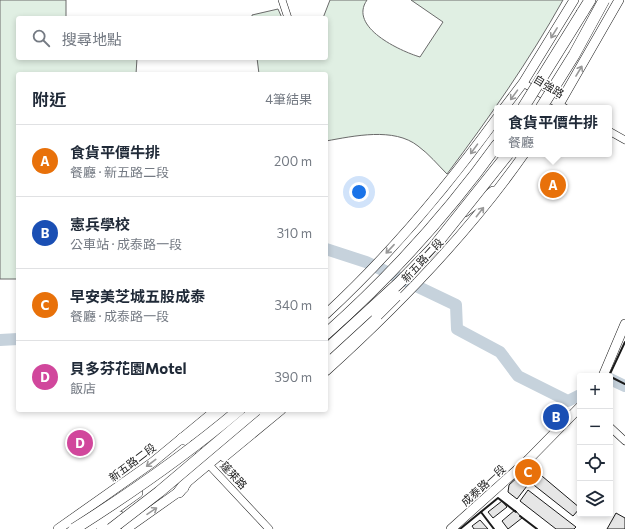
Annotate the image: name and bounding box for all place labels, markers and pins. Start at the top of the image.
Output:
pin: A [540,170,566,200]
pin: B [543,402,569,432]
pin: D [67,428,93,458]
pin: C [515,457,541,487]

